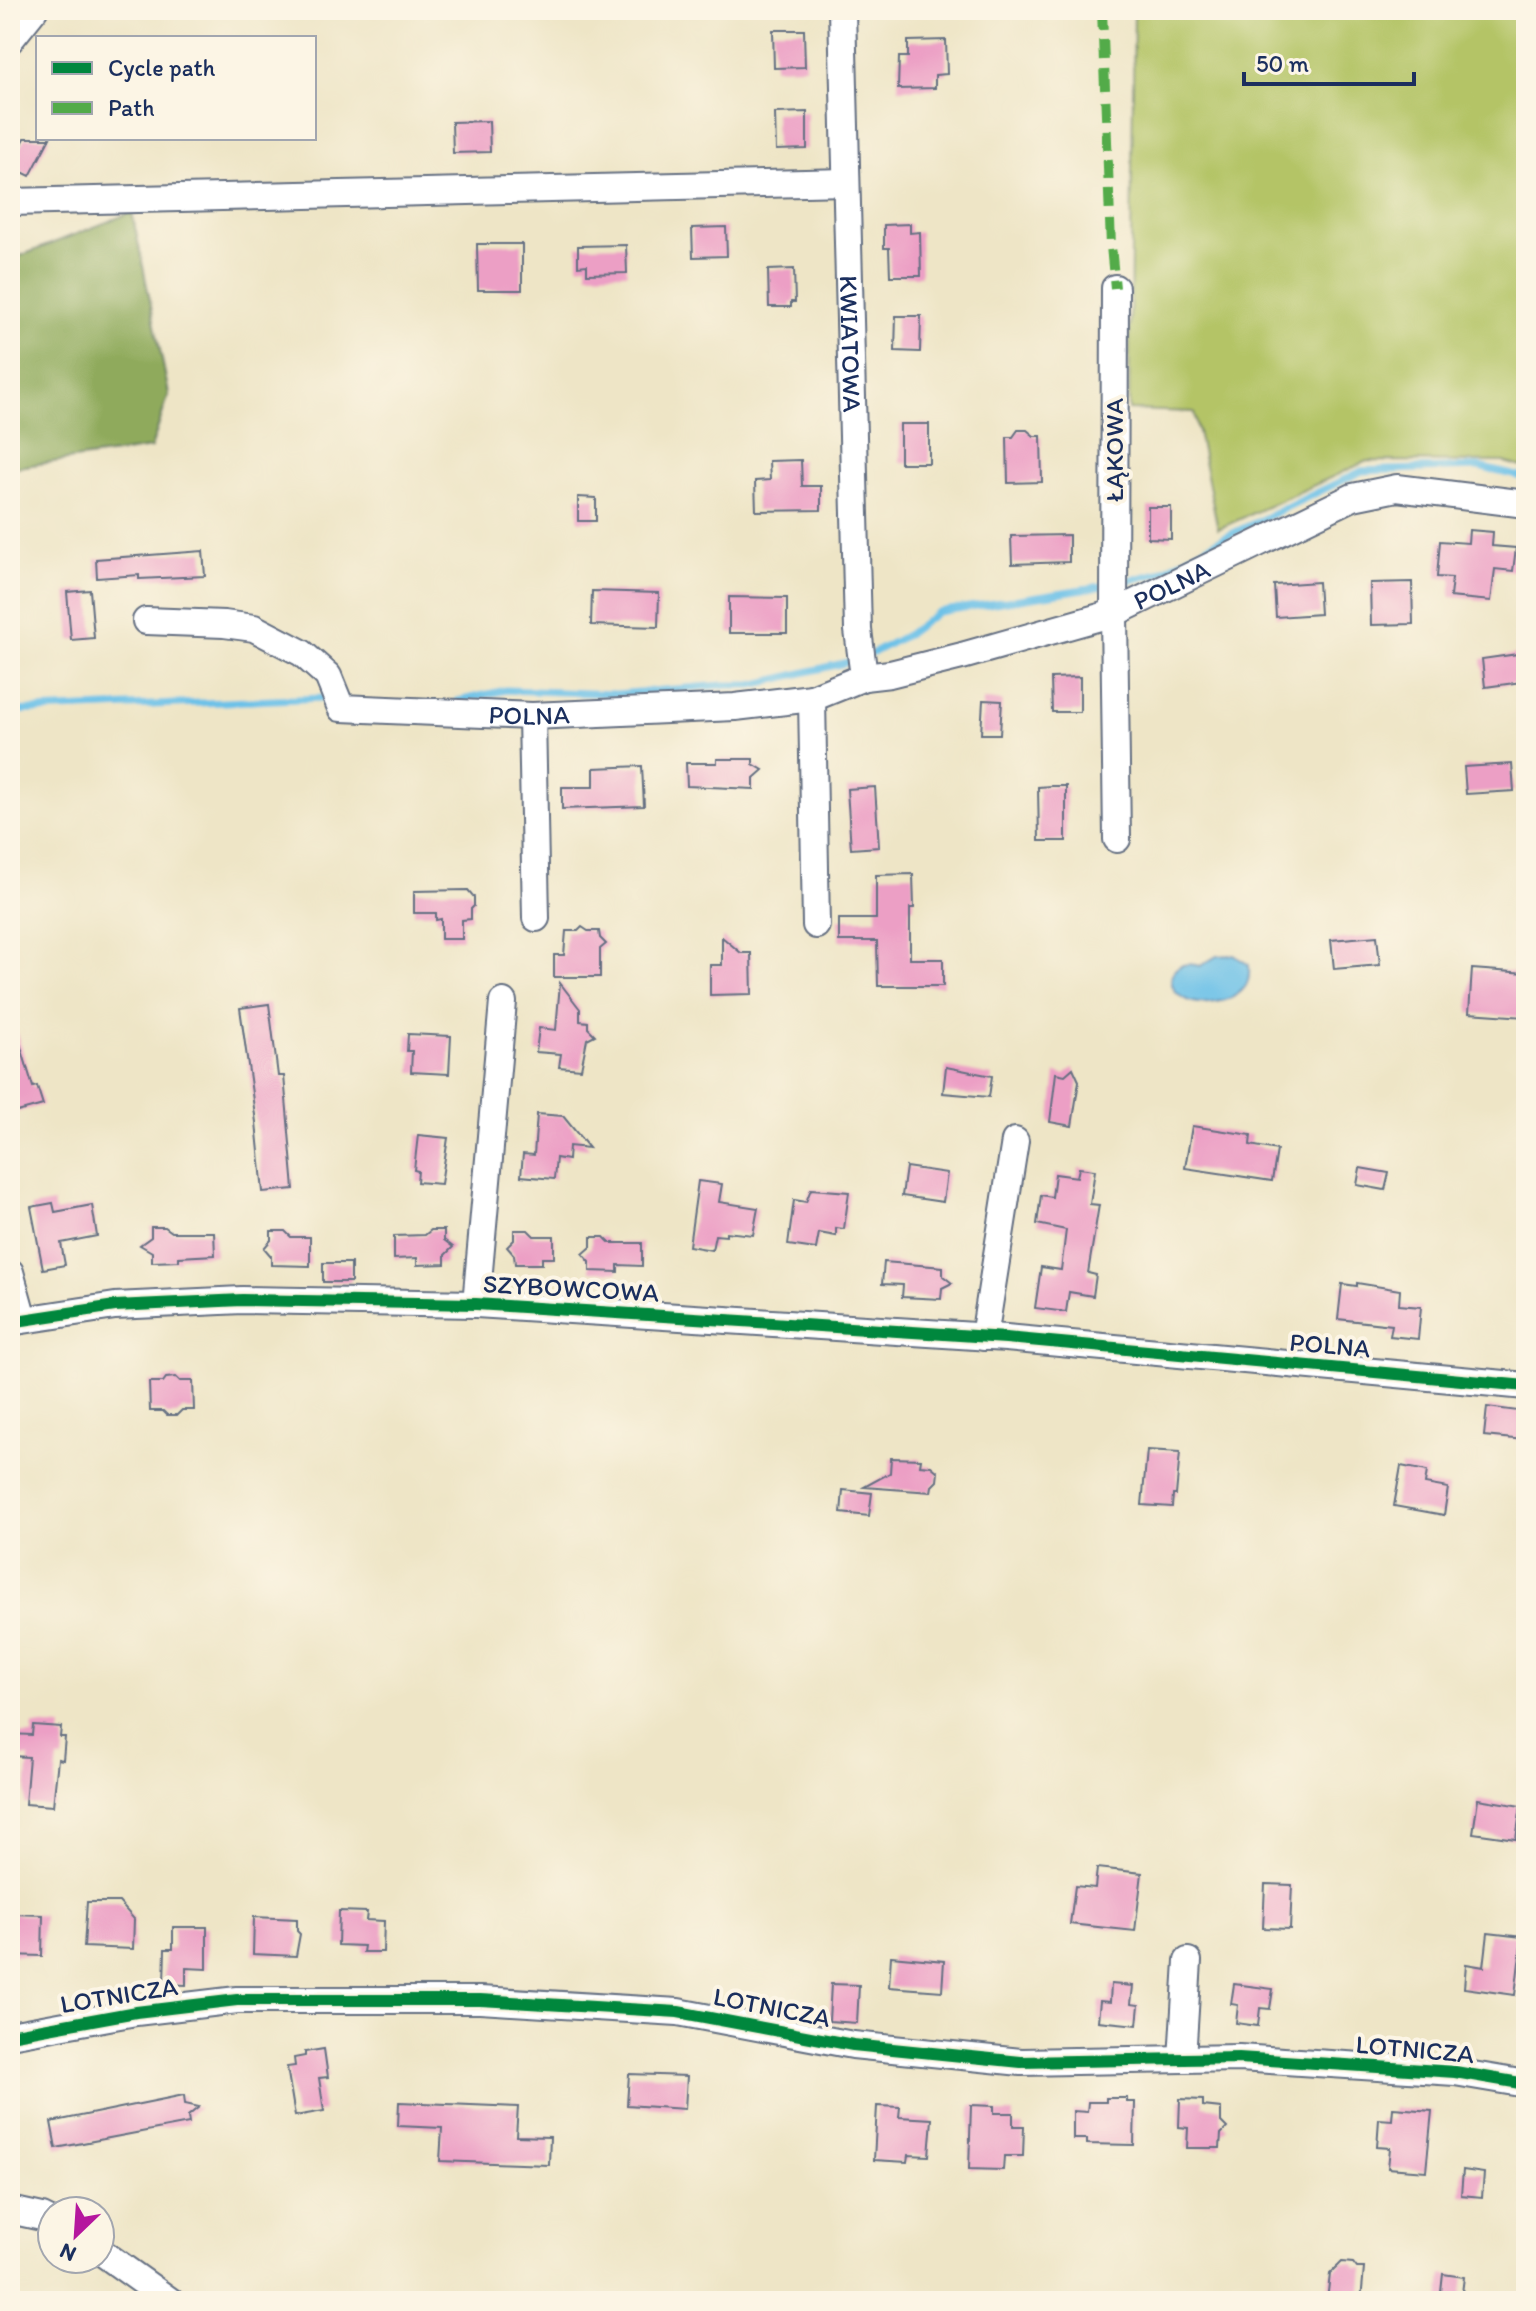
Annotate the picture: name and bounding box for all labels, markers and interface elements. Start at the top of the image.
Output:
legend [36,36,316,140]
scale bar [1244,36,1414,86]
text: 50 m [1256,49,1309,78]
text: Cycle path [108,53,215,82]
text: Path [108,93,155,122]
street label: KWIATOWA [833,275,868,413]
street label: ŁĄKOWA [1098,398,1130,502]
street label: POLNA [1128,553,1215,617]
street label: POLNA [488,698,571,732]
street label: SZYBOWCOWA [482,1267,660,1309]
street label: POLNA [1288,1326,1372,1365]
street label: LOTNICZA [58,1970,180,2020]
street label: LOTNICZA [711,1980,834,2034]
street label: LOTNICZA [1354,2028,1476,2070]
north arrow [36,2195,116,2275]
text: N [55,2237,80,2268]

